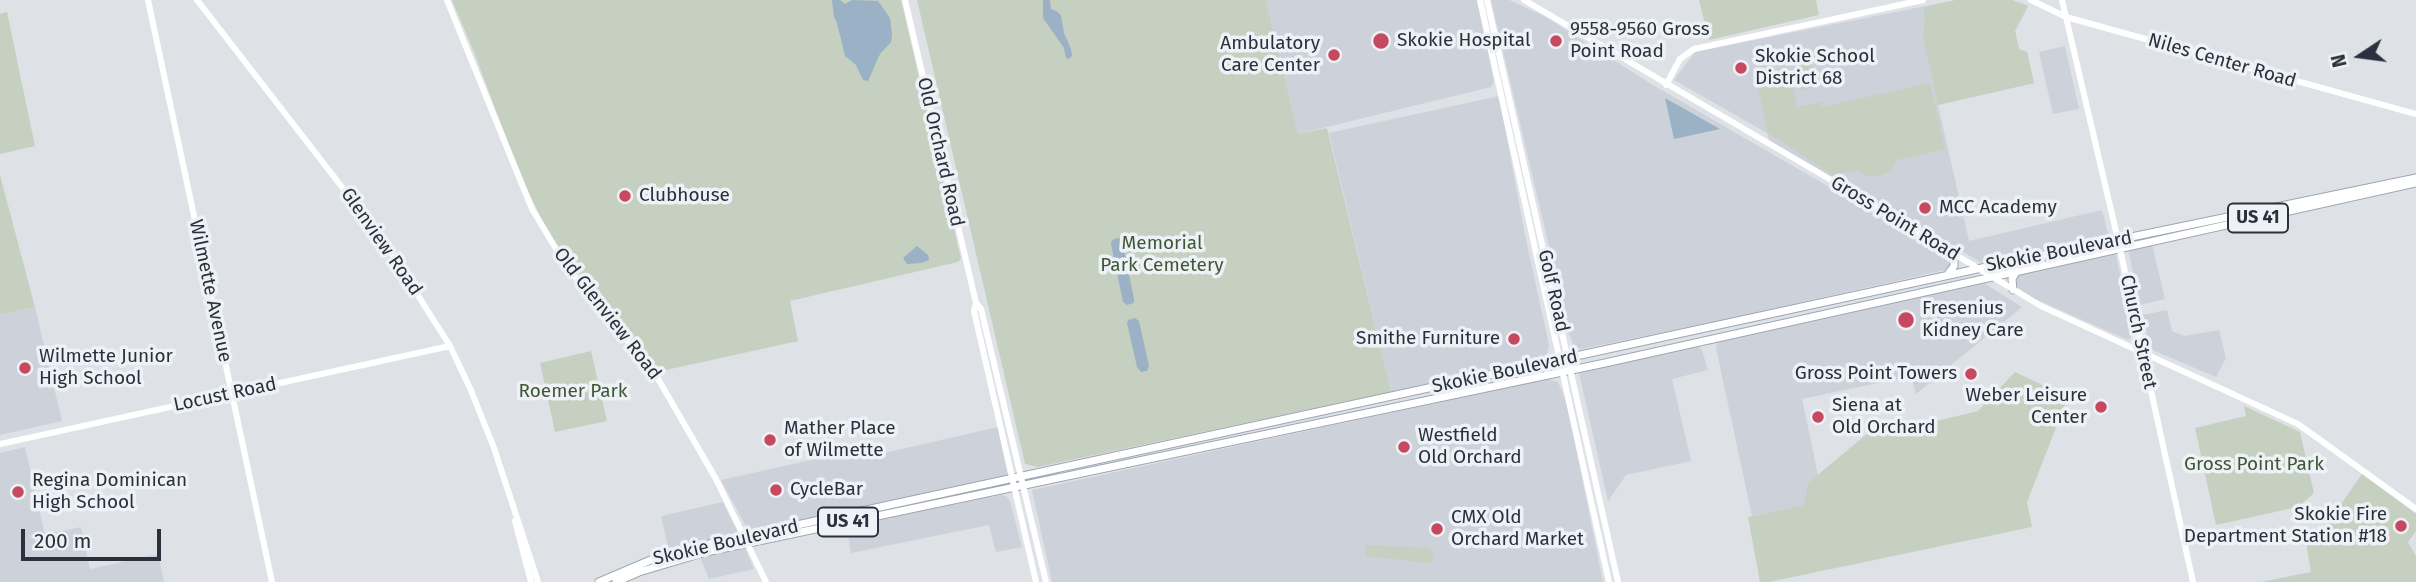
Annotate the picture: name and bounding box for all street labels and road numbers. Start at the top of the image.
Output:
street label: Niles Center Road [2145,29,2299,93]
street label: Old Orchard Road [912,75,968,229]
street label: Gross Point Road [1826,172,1964,266]
street label: Glenview Road [335,184,427,300]
road number: US 41 [2228,204,2288,232]
street label: Wilmette Avenue [184,218,236,364]
street label: Skokie Boulevard [1984,227,2134,277]
street label: Old Glenview Road [548,243,666,385]
street label: Golf Road [1532,248,1574,334]
street label: Church Street [2115,273,2161,391]
street label: Skokie Boulevard [1430,345,1580,399]
street label: Locust Road [171,373,279,417]
road number: US 41 [818,508,878,536]
street label: Skokie Boulevard [651,515,801,571]

